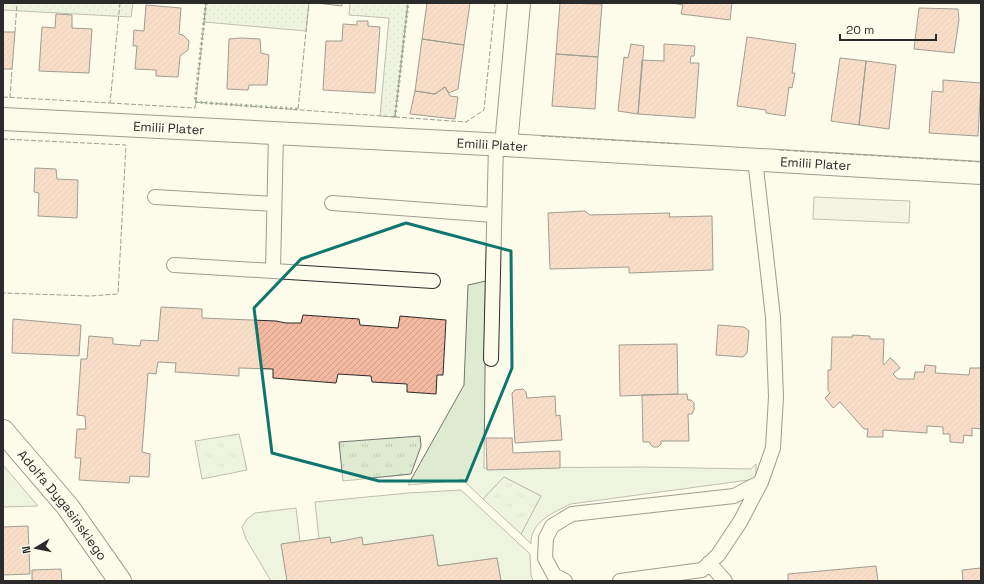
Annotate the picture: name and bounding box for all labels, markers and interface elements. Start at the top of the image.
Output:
scale bar [840,16,936,42]
text: 20 m [846,22,874,38]
street label: Emilii Plater [133,118,205,138]
street label: Emilii Plater [456,134,528,155]
street label: Emilii Plater [780,153,852,174]
street label: Adolfa Dygasińskiego [14,446,111,564]
north arrow [16,528,56,568]
text: N [19,545,34,555]

